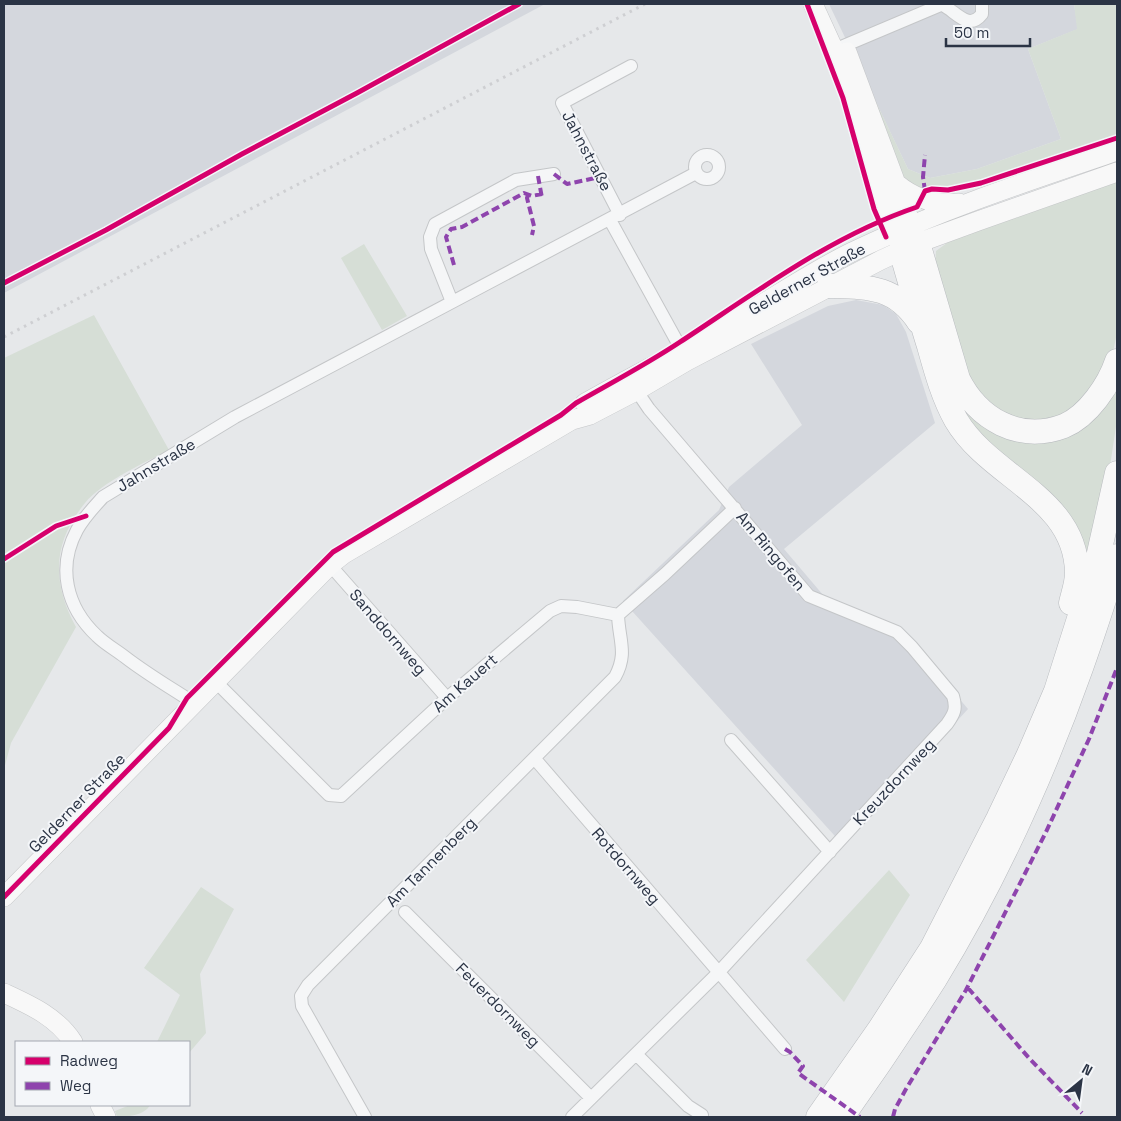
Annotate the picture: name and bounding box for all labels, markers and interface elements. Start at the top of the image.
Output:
scale bar [946,15,1030,47]
text: 50 m [954,23,989,42]
street label: Jahnstraße [557,107,617,195]
street label: Gelderner Straße [745,238,869,320]
street label: Jahnstraße [113,433,199,497]
street label: Am Ringofen [732,507,810,595]
street label: Sanddornweg [345,585,431,679]
street label: Am Kauert [428,649,502,717]
street label: Kreuzdornweg [848,734,940,830]
street label: Gelderner Straße [24,749,130,857]
street label: Am Tannenberg [381,812,481,912]
street label: Rotdornweg [587,823,665,909]
street label: Feuerdornweg [451,958,545,1052]
legend [15,1041,190,1106]
text: Radweg [60,1051,118,1070]
north arrow [1056,1056,1106,1106]
text: N [1079,1059,1096,1080]
text: Weg [60,1076,91,1095]

